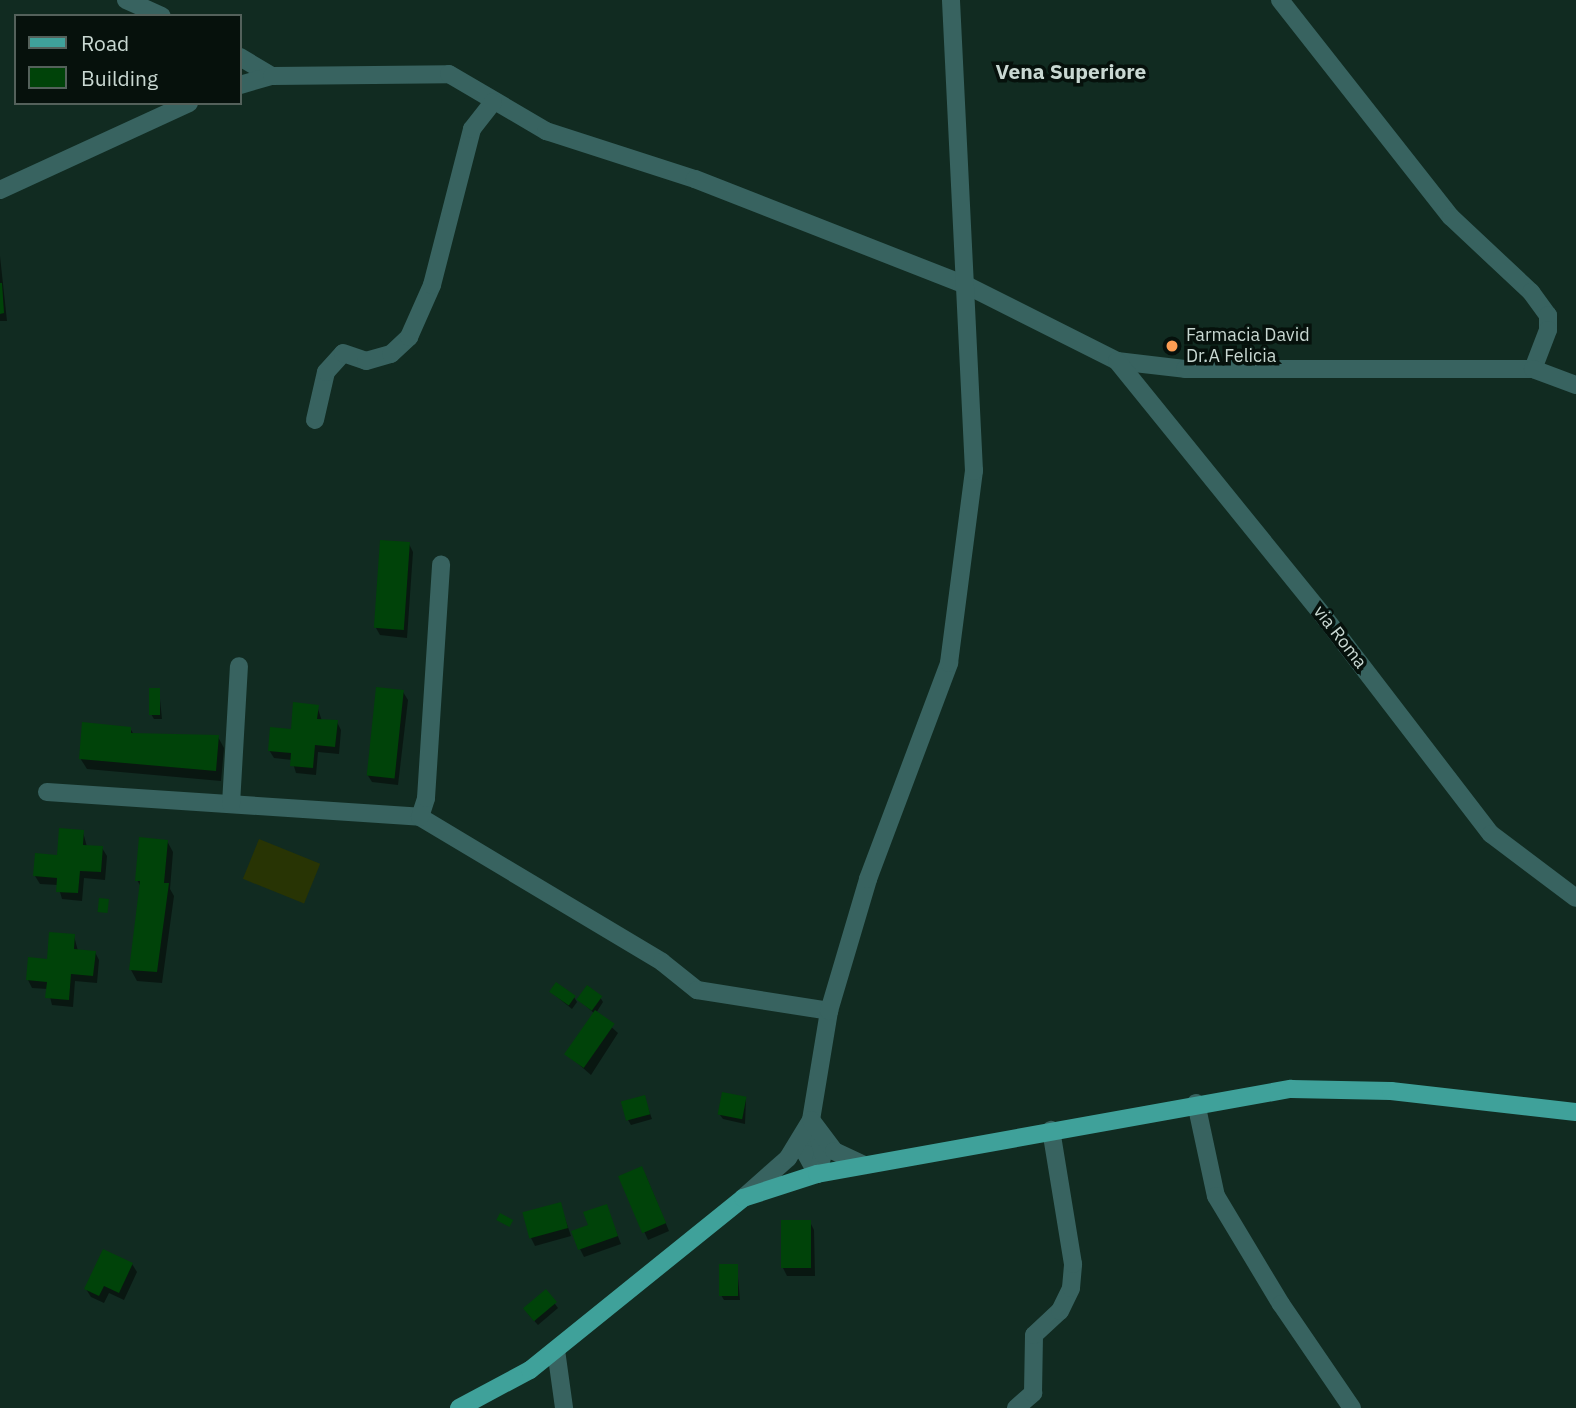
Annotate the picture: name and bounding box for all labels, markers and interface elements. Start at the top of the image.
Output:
legend [14,14,242,105]
text: Road [81,29,129,57]
district label: Vena Superiore [996,58,1146,84]
text: Building [81,64,158,92]
place label: Farmacia David Dr.A Felicia [1186,325,1310,368]
marker: Farmacia David Dr.A Felicia [1164,338,1180,354]
street label: via Roma [1309,601,1371,673]

